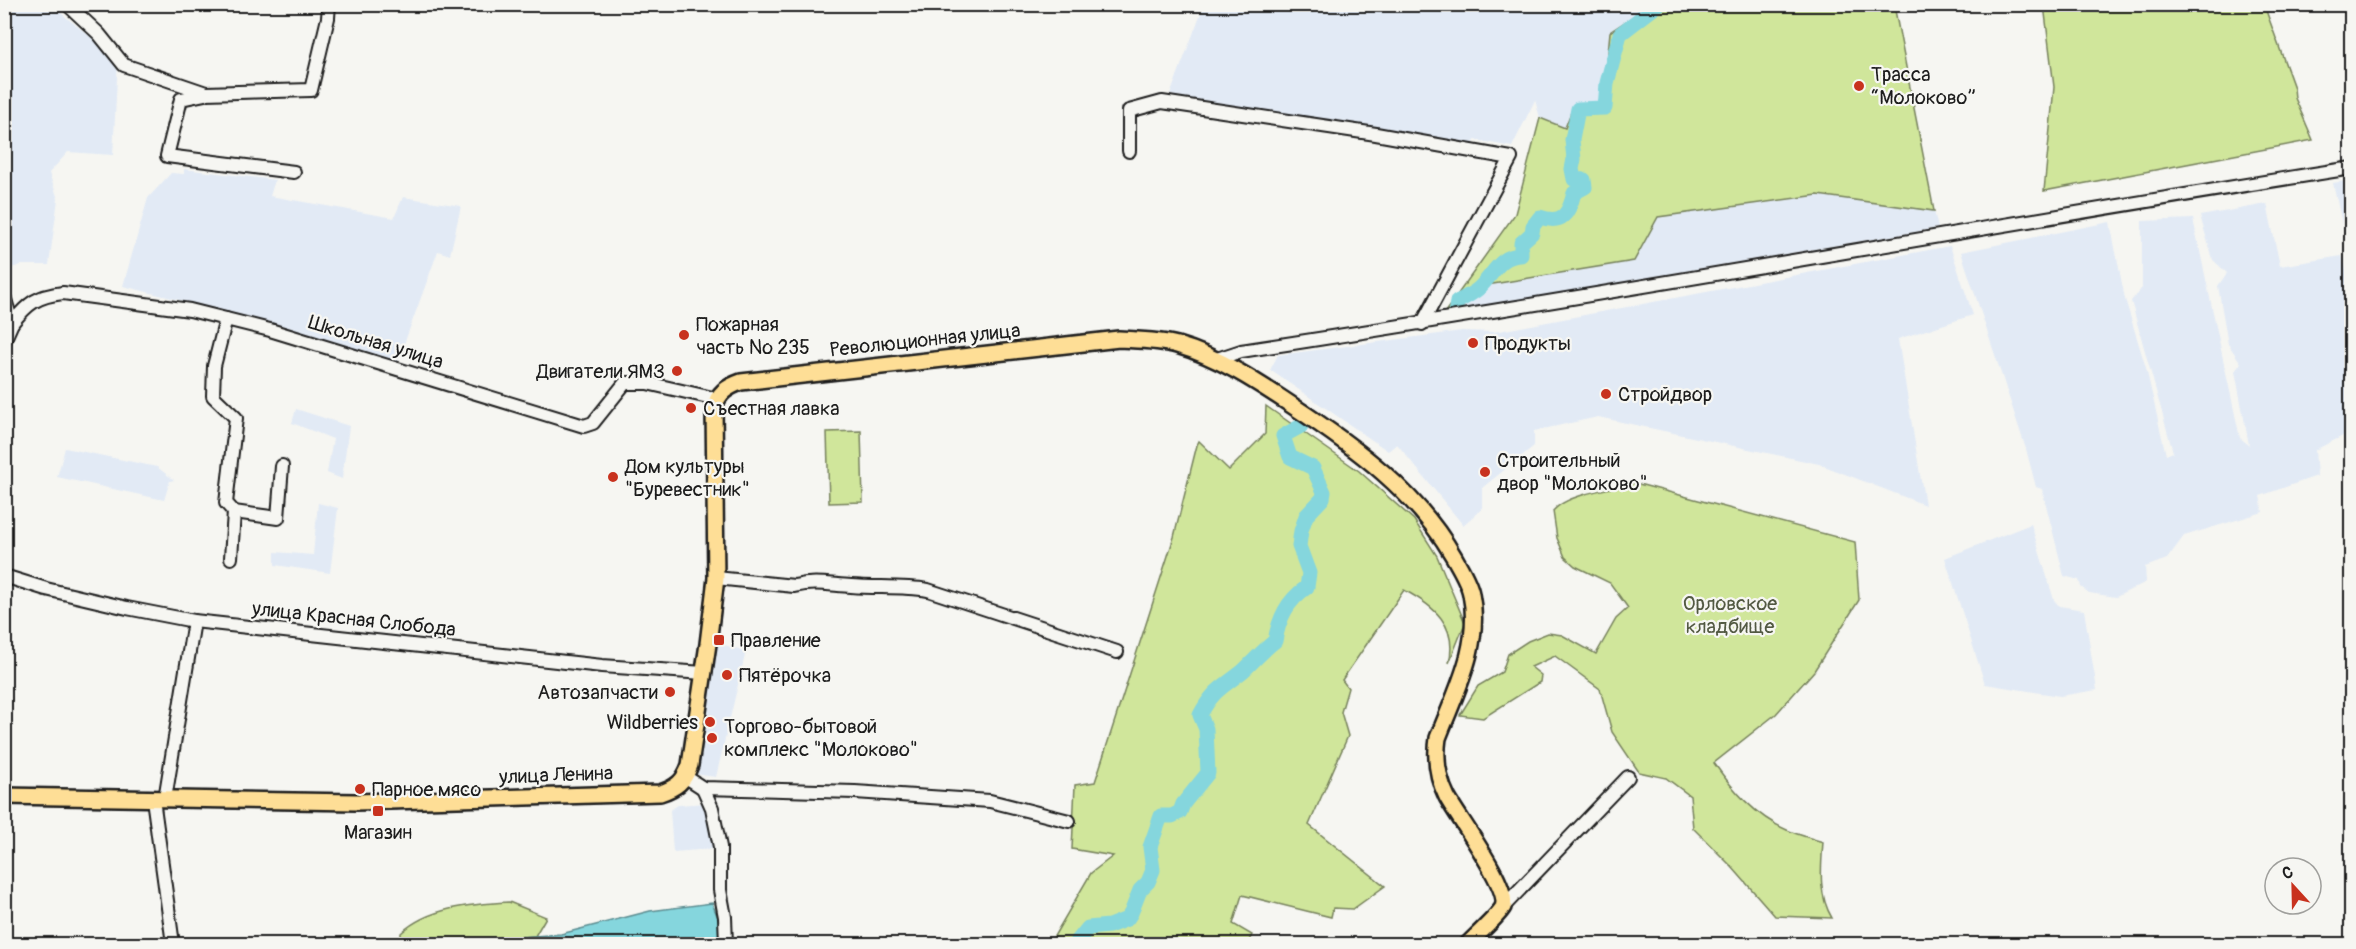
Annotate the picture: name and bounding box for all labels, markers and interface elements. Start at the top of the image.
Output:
place label: Трасса “Молоково” [1871,62,1976,110]
marker: Трасса “Молоково” [1852,79,1866,93]
street label: Школьная улица [305,310,447,374]
place label: Пожарная часть № 235 [696,312,810,360]
street label: Революционная улица [828,318,1022,362]
marker: Пожарная часть № 235 [677,328,691,342]
place label: Продукты [1485,331,1571,356]
marker: Продукты [1466,336,1480,350]
place label: Двигатели ЯМЗ [536,359,665,384]
marker: Двигатели ЯМЗ [670,364,684,378]
place label: Стройдвор [1618,382,1712,407]
marker: Стройдвор [1599,387,1613,401]
place label: Съестная лавка [703,396,840,421]
marker: Съестная лавка [684,401,698,415]
place label: Строительный двор "Молоково" [1497,448,1648,496]
place label: Дом культуры "Буревестник" [624,454,750,502]
marker: Строительный двор "Молоково" [1478,465,1492,479]
marker: Дом культуры "Буревестник" [606,470,620,484]
park label: Орловское кладбище [1683,591,1777,639]
street label: улица Красная Слобода [250,596,457,642]
place label: Правление [731,628,821,653]
marker: Правление [712,633,726,647]
place label: Пятёрочка [739,663,831,688]
marker: Пятёрочка [720,668,734,682]
place label: Автозапчасти [537,680,658,705]
marker: Автозапчасти [663,685,677,699]
place label: Wildberries [606,710,698,735]
place label: Торгово-бытовой комплекс "Молоково" [724,714,918,762]
marker: Wildberries [703,715,717,729]
marker: Торгово-бытовой комплекс "Молоково" [705,731,719,745]
street label: улица Ленина [498,761,613,790]
place label: Парное мясо [372,777,481,802]
marker: Парное мясо [353,782,367,796]
marker: Магазин [371,804,385,818]
place label: Магазин [344,820,412,845]
north arrow [2263,856,2323,916]
text: С [2279,862,2296,884]

